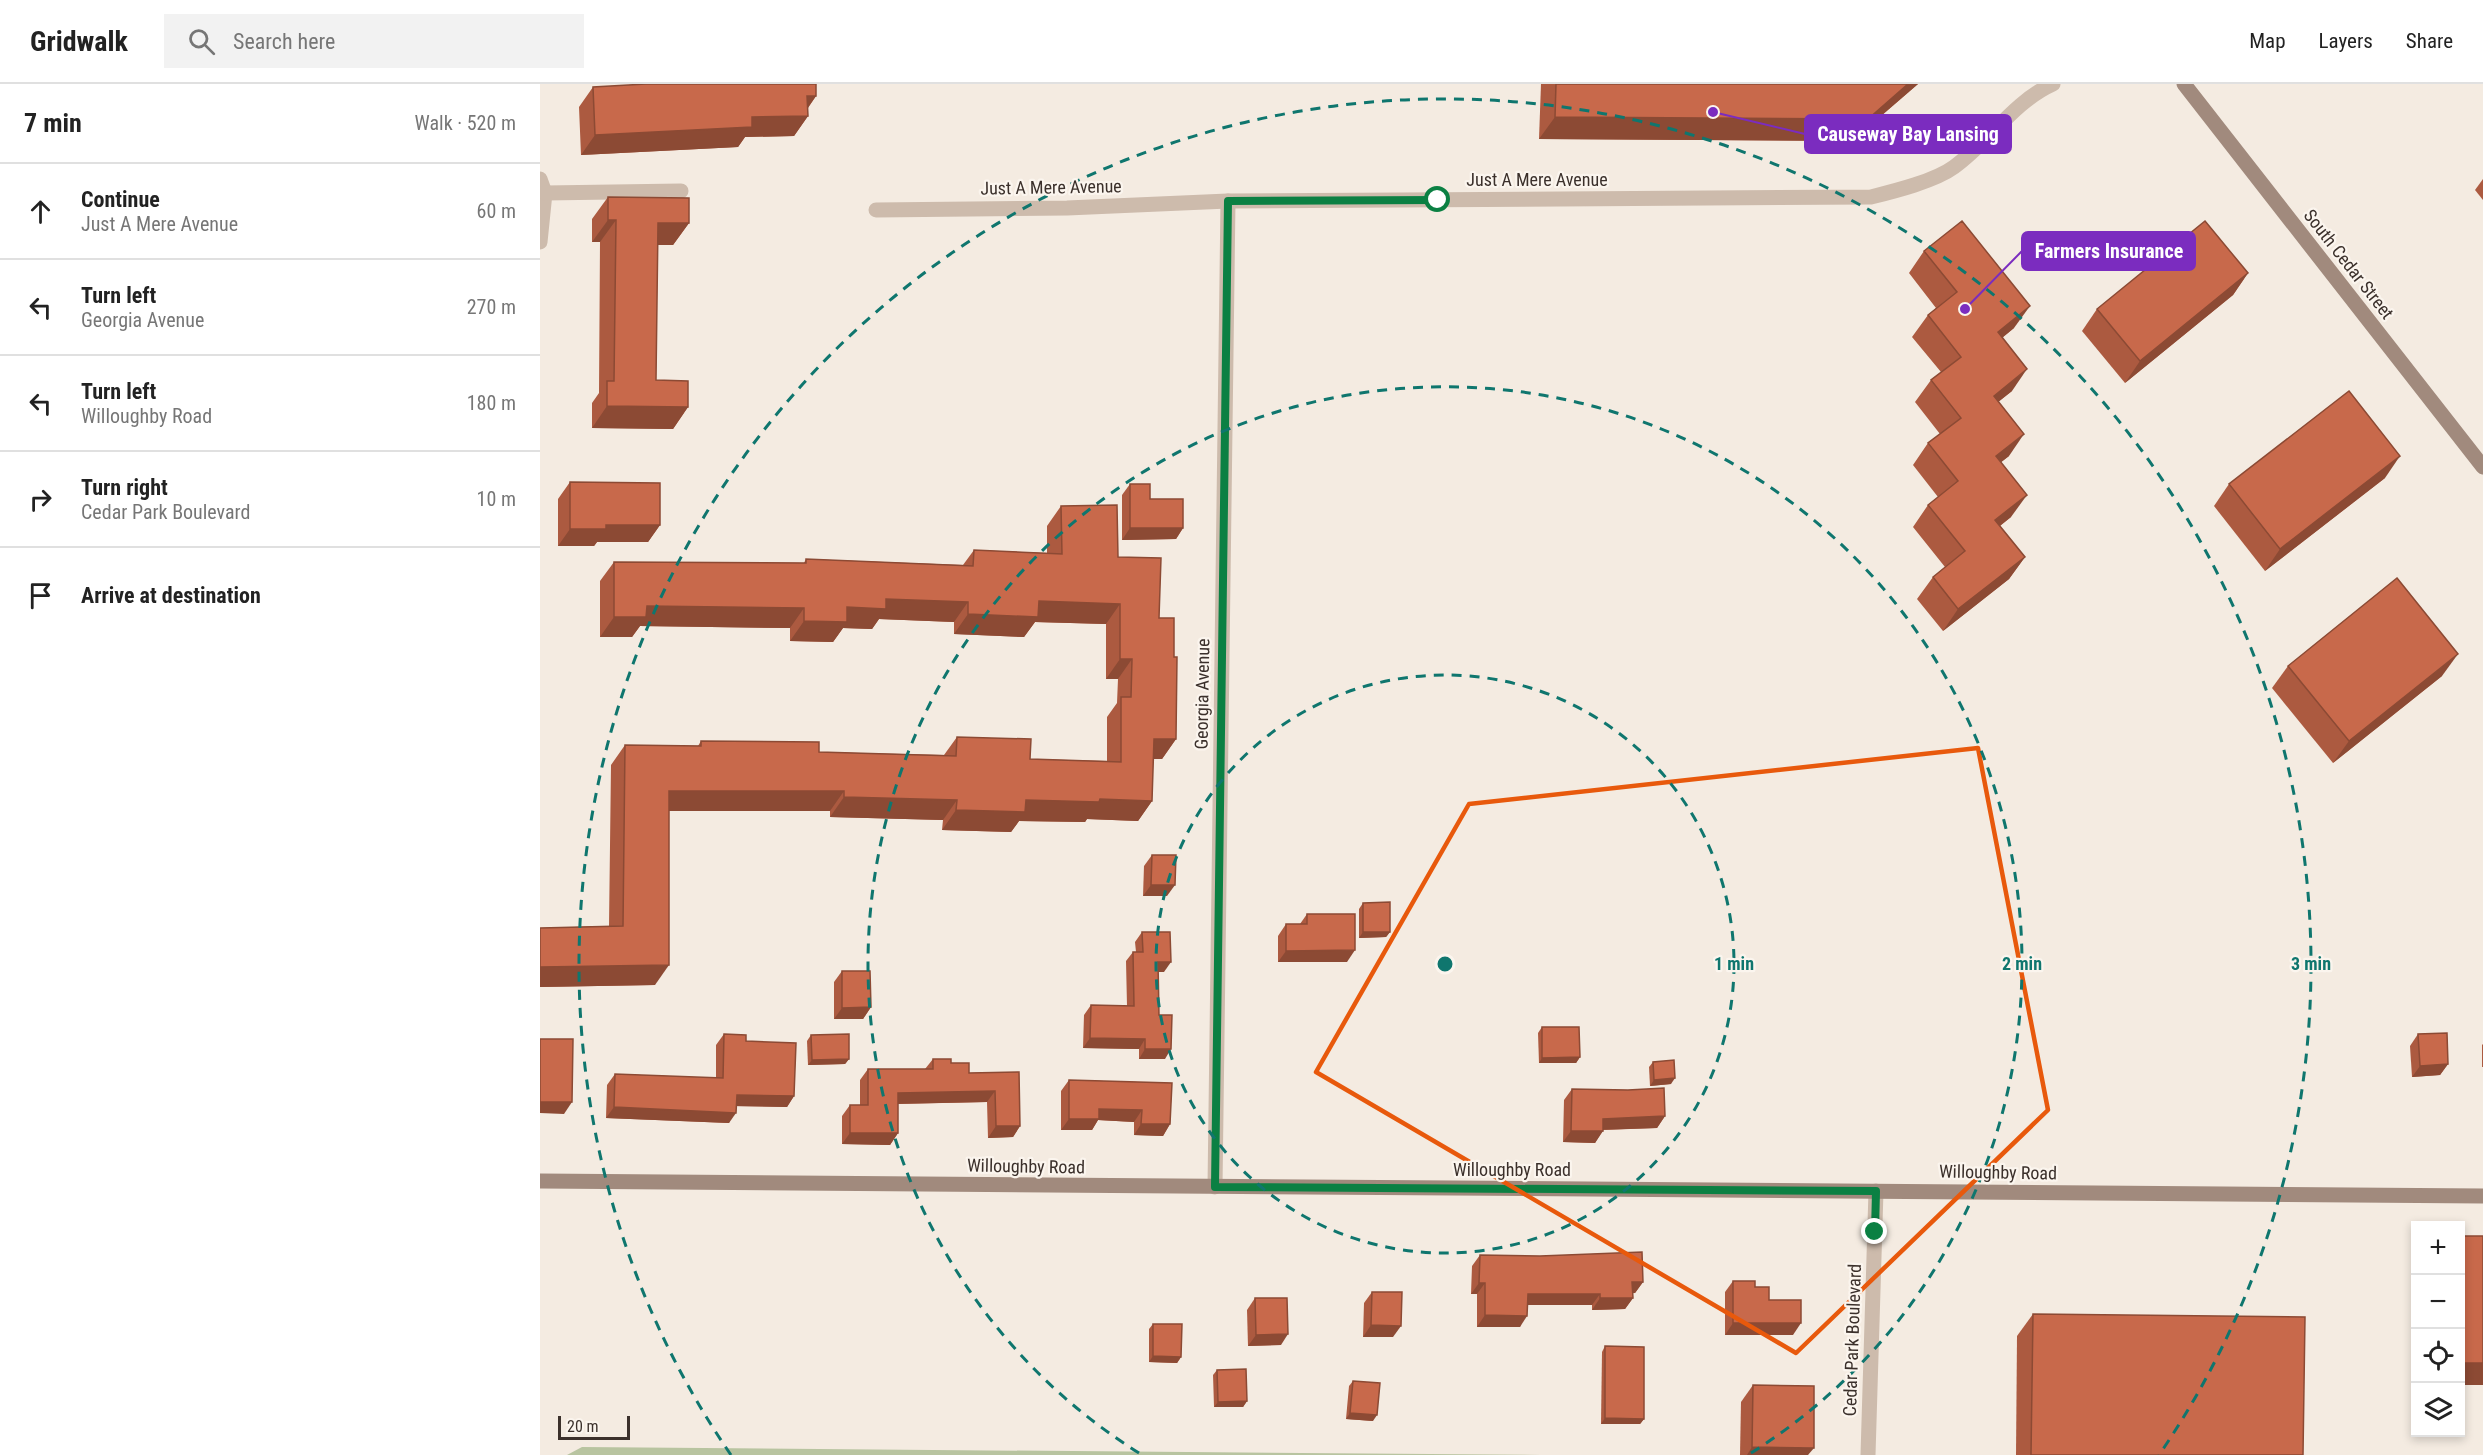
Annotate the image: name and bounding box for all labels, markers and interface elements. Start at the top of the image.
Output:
search box [164,14,584,68]
text: Gridwalk [30,25,128,58]
icon: search [185,25,218,58]
text: Search here [233,29,335,54]
text: Map [2249,29,2286,53]
text: Layers [2319,29,2373,53]
text: Share [2406,29,2453,53]
text: 7 min [24,108,82,138]
text: Walk · 520 m [415,111,516,135]
callout: Causeway Bay Lansing [1805,115,2011,153]
text: Causeway Bay Lansing [1817,122,1999,146]
street label: Just A Mere Avenue [1466,169,1608,190]
street label: Just A Mere Avenue [980,175,1122,199]
route start [1424,186,1450,212]
text: Continue [81,187,160,212]
icon: ahead [24,195,57,228]
text: 60 m [477,199,516,223]
street label: South Cedar Street [2300,205,2398,323]
text: Just A Mere Avenue [81,212,238,236]
callout: Farmers Insurance [2022,232,2195,270]
text: Farmers Insurance [2035,239,2183,263]
text: Turn left [81,283,156,308]
icon: left [24,291,57,324]
text: 270 m [467,295,516,319]
text: Georgia Avenue [81,308,204,332]
text: Turn left [81,379,156,404]
icon: left [24,387,57,420]
text: 180 m [467,391,516,415]
text: Willoughby Road [81,404,212,428]
text: Turn right [81,475,168,500]
icon: right [24,483,57,516]
text: 10 m [477,487,516,511]
text: Cedar Park Boulevard [81,500,250,524]
icon: arrive [24,579,57,612]
text: Arrive at destination [81,583,261,608]
street label: Georgia Avenue [1191,638,1213,750]
text: 1 min [1714,953,1754,974]
text: 2 min [2002,953,2042,974]
text: 3 min [2291,953,2331,974]
centre of rings [1435,954,1455,974]
street label: Willoughby Road [967,1154,1085,1178]
street label: Willoughby Road [1453,1159,1571,1180]
street label: Willoughby Road [1939,1160,2057,1184]
route end [1861,1218,1887,1244]
map controls [2411,1221,2465,1437]
button: + [2411,1221,2465,1275]
street label: Cedar Park Boulevard [1839,1263,1865,1417]
button: − [2411,1275,2465,1329]
button: locate [2411,1329,2465,1383]
button: layers [2411,1383,2465,1437]
scale bar [558,1413,630,1440]
text: 20 m [567,1417,599,1436]

